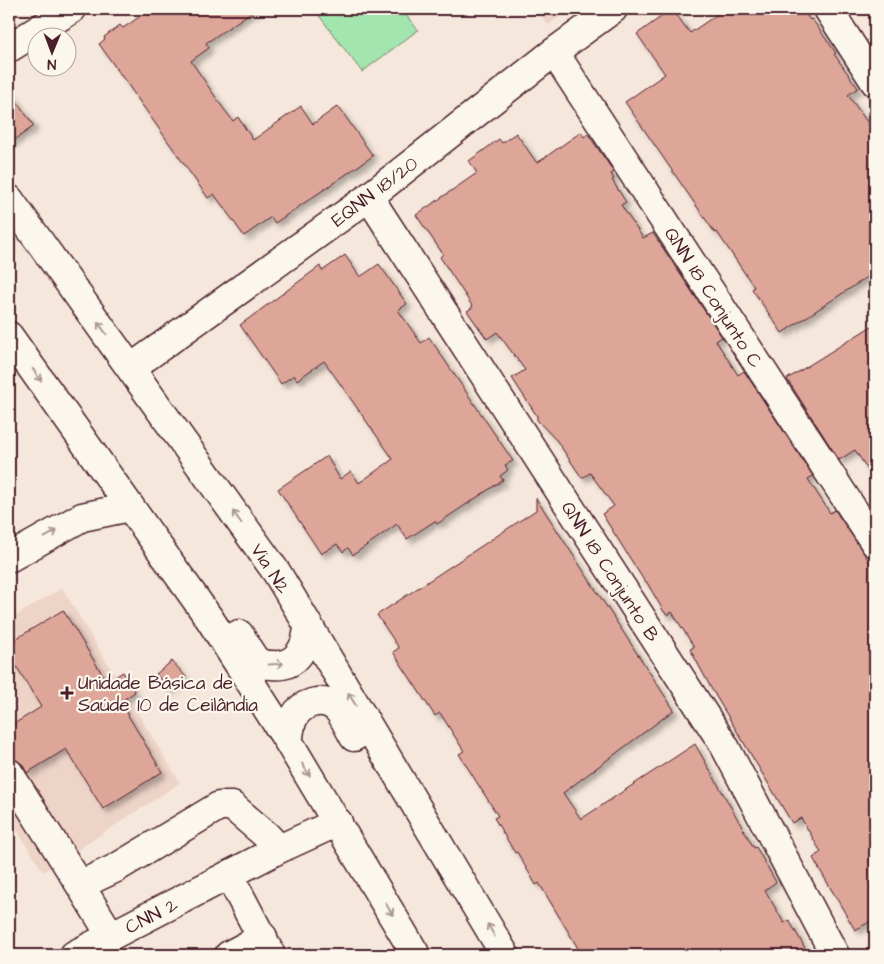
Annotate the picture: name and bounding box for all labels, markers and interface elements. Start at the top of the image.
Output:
north arrow [28,28,78,78]
text: N [47,54,56,74]
street label: EQNN 18/20 [326,151,424,234]
street label: QNN 18 Conjunto C [657,222,769,374]
one-way arrow [97,321,107,335]
one-way arrow [32,368,42,382]
street label: QNN 18 Conjunto B [554,496,666,648]
one-way arrow [232,510,242,524]
one-way arrow [44,529,58,539]
street label: Via N2 [243,538,296,599]
one-way arrow [268,660,284,669]
place label: Unidade Básica de Saúde 10 de Ceilândia [78,670,258,719]
marker: Unidade Básica de Saúde 10 de Ceilândia [60,686,74,700]
one-way arrow [346,693,356,707]
one-way arrow [301,762,311,776]
street label: CNN 2 [121,892,183,941]
one-way arrow [385,902,395,916]
one-way arrow [485,924,495,938]

